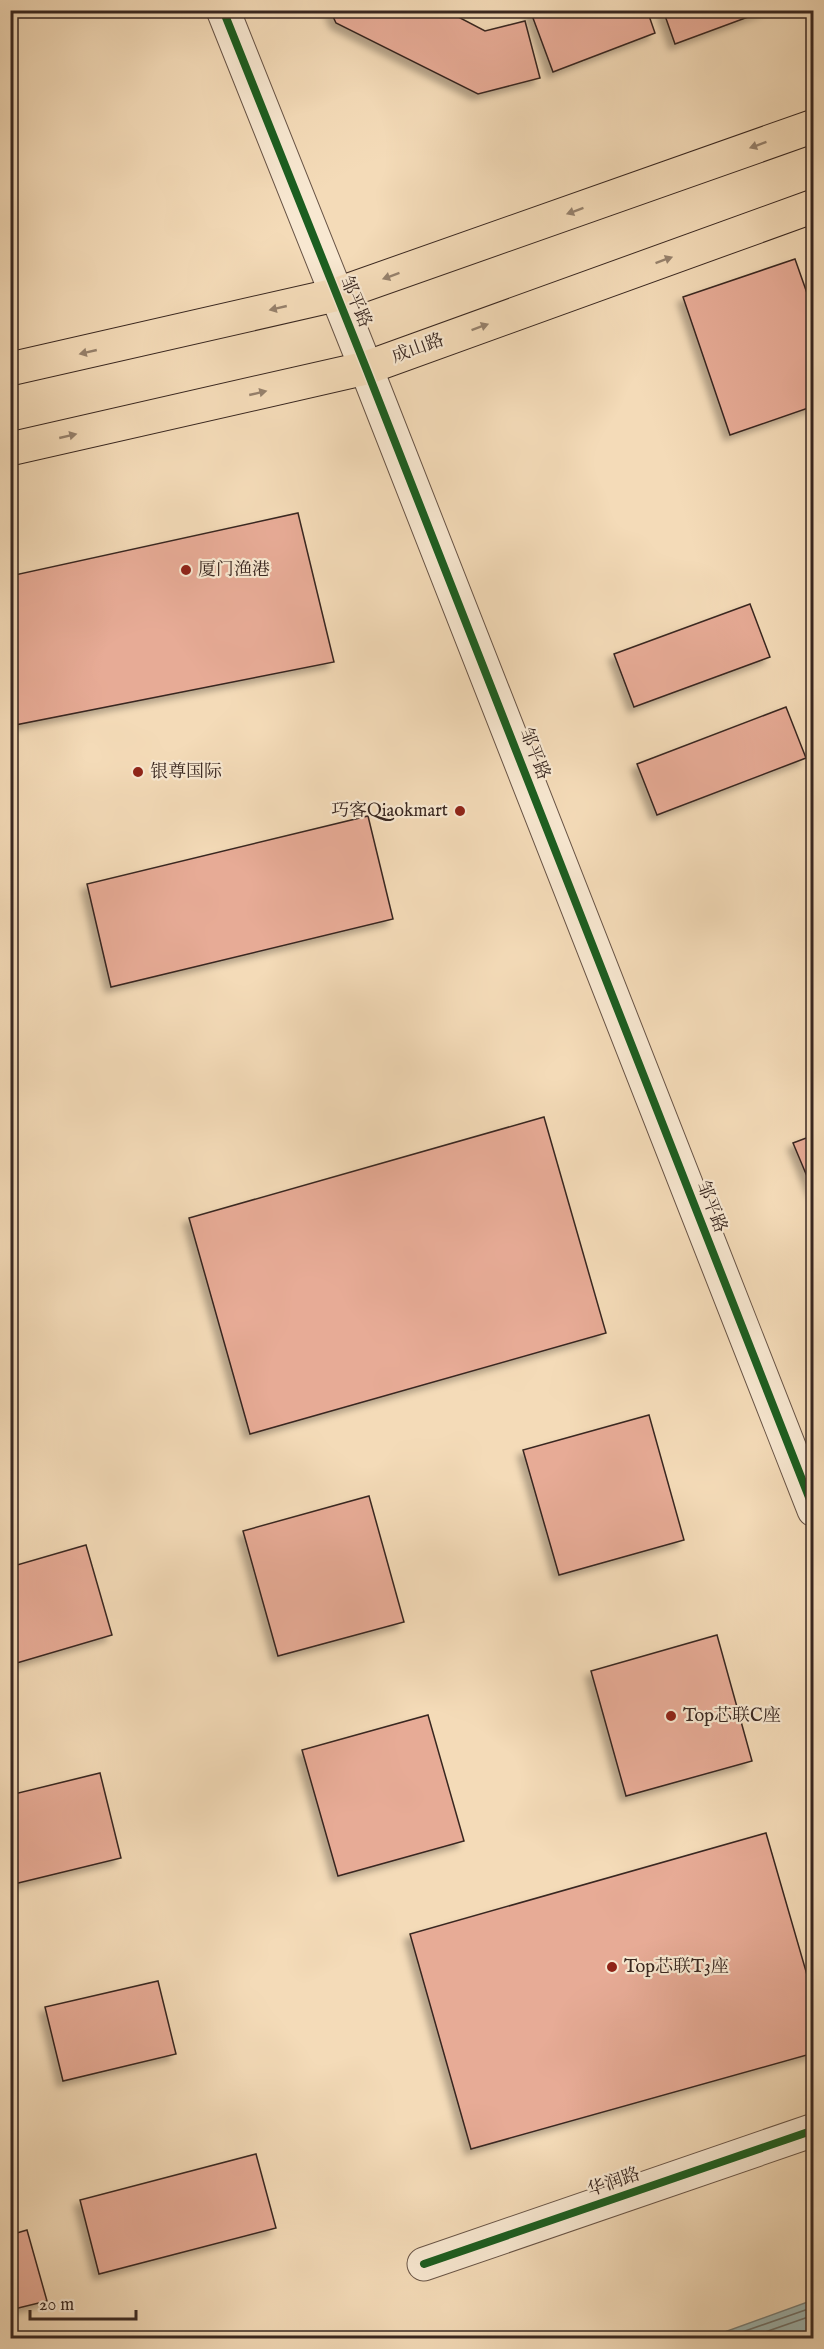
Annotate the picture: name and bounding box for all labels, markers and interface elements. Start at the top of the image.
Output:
one-way arrow [749,141,767,151]
one-way arrow [565,206,583,216]
one-way arrow [655,255,673,264]
one-way arrow [382,271,400,281]
street label: 邹平路 [334,273,376,331]
one-way arrow [269,304,288,314]
one-way arrow [472,321,490,331]
street label: 成山路 [389,329,447,369]
one-way arrow [79,347,97,357]
one-way arrow [248,387,267,397]
one-way arrow [58,431,77,441]
place label: 厦门渔港 [198,559,270,582]
marker: 厦门渔港 [179,563,193,577]
street label: 邹平路 [514,725,554,783]
place label: 银尊国际 [150,761,222,784]
marker: 银尊国际 [131,765,145,779]
place label: 巧客Qiaokmart [331,800,448,823]
marker: 巧客Qiaokmart [453,804,467,818]
street label: 邹平路 [691,1178,731,1236]
place label: Top芯联C座 [683,1705,781,1728]
marker: Top芯联C座 [664,1709,678,1723]
place label: Top芯联T3座 [624,1956,729,1979]
marker: Top芯联T3座 [605,1960,619,1974]
street label: 华润路 [585,2163,643,2203]
scale bar [30,2283,136,2321]
text: 20 m [39,2294,74,2317]

